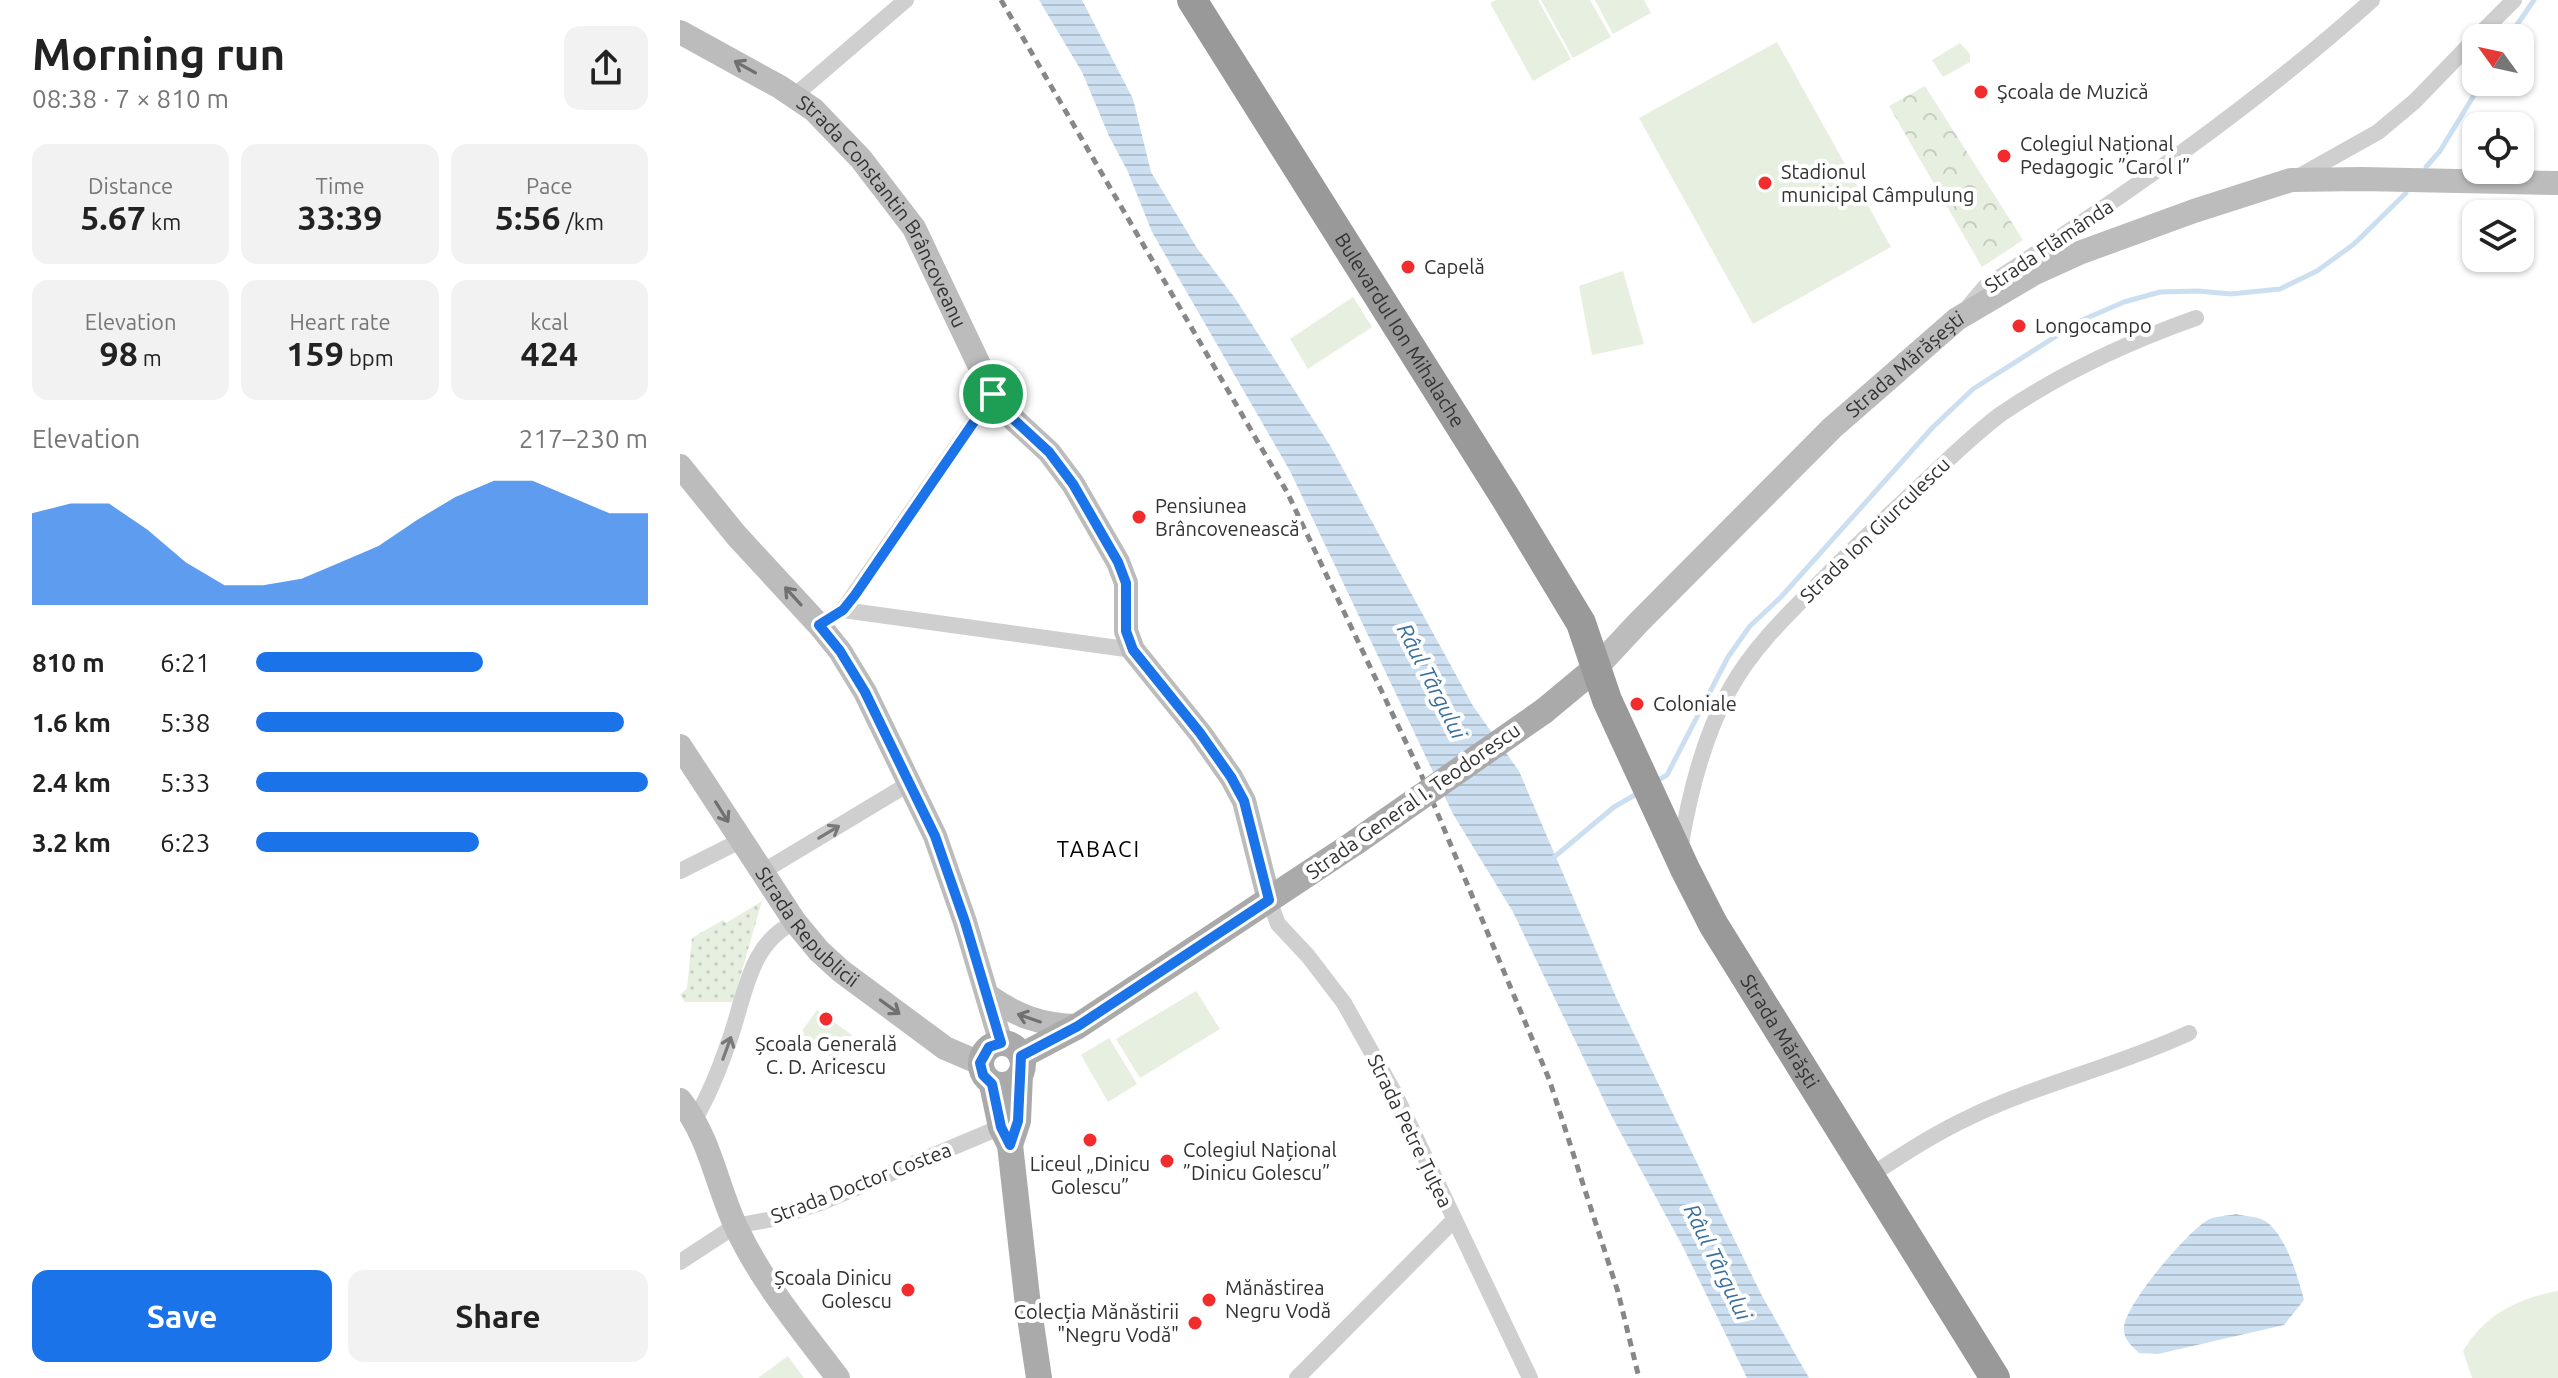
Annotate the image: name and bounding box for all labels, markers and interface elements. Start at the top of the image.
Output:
north arrow [2462,24,2534,96]
map controls [2462,24,2534,272]
button: share [564,26,648,110]
text: Morning run [32,29,285,78]
one-way arrow [734,59,757,75]
place label: Şcoala de Muzică [1997,80,2149,103]
marker: Şcoala de Muzică [1972,83,1990,101]
text: 08:38 · 7 × 810 m [32,84,229,113]
street label: Strada Constantin Brâncoveanu [793,90,972,331]
button: locate [2462,112,2534,184]
place label: Colegiul Național Pedagogic ”Carol I” [2020,132,2190,178]
marker: Colegiul Național Pedagogic ”Carol I” [1995,147,2013,165]
place label: Stadionul municipal Câmpulung [1781,160,1974,206]
text: Distance [88,173,173,198]
text: Time [315,173,365,198]
text: Pace [526,173,573,198]
marker: Stadionul municipal Câmpulung [1756,174,1774,192]
street label: Strada Flămânda [1980,194,2117,297]
text: 5.67 [80,198,146,236]
text: 33:39 [297,198,383,236]
text: 5:56 [495,198,561,236]
button: layers [2462,200,2534,272]
text: km [146,209,181,234]
text: /km [561,209,604,234]
street label: Bulevardul Ion Mihalache [1331,228,1470,431]
place label: Capelă [1424,255,1485,278]
marker: Capelă [1399,258,1417,276]
street label: Strada Mărășești [1841,306,1967,422]
text: Elevation [85,309,177,334]
text: Heart rate [289,309,391,334]
text: kcal [530,309,568,334]
place label: Longocampo [2035,314,2152,337]
marker: Longocampo [2010,317,2028,335]
text: 98 [99,334,138,372]
text: 159 [286,334,344,372]
text: 424 [521,334,578,372]
text: m [138,345,162,370]
text: bpm [344,345,394,370]
pin [959,360,1027,428]
icon: arrive [971,372,1015,416]
text: Elevation [32,424,140,453]
text: 217–230 m [519,424,648,453]
street label: Strada Ion Giurculescu [1795,452,1954,607]
place label: Pensiunea Brâncovenească [1155,494,1300,540]
marker: Pensiunea Brâncovenească [1130,508,1148,526]
one-way arrow [784,586,802,606]
water label: Râul Târgului [1393,619,1473,744]
text: 810 m [32,648,105,677]
text: 6:21 [160,648,210,677]
place label: Coloniale [1653,692,1737,715]
marker: Coloniale [1628,695,1646,713]
text: 1.6 km [32,708,111,737]
text: 5:38 [160,708,210,737]
street label: Strada General I. Teodorescu [1301,718,1524,883]
text: 2.4 km [32,768,111,797]
text: 5:33 [160,768,210,797]
one-way arrow [714,800,730,823]
one-way arrow [817,824,840,840]
text: 3.2 km [32,828,111,857]
text: 6:23 [160,828,210,857]
district label: TABACI [1057,836,1141,861]
street label: Strada Republicii [751,862,864,991]
street label: Strada Mărăști [1736,970,1824,1092]
one-way arrow [879,998,900,1015]
marker: Școala Generală C. D. Aricescu [817,1010,835,1028]
one-way arrow [1017,1010,1042,1025]
place label: Școala Generală C. D. Aricescu [755,1032,897,1078]
one-way arrow [721,1036,735,1060]
street label: Strada Petre Țuțea [1363,1050,1457,1211]
marker: Liceul „Dinicu Golescu” [1081,1131,1099,1149]
street label: Strada Doctor Costea [767,1138,954,1228]
place label: Colegiul Național ”Dinicu Golescu” [1183,1138,1337,1184]
place label: Liceul „Dinicu Golescu” [1030,1152,1150,1198]
marker: Colegiul Național ”Dinicu Golescu” [1158,1152,1176,1170]
water label: Râul Târgului [1680,1200,1758,1325]
place label: Școala Dinicu Golescu [774,1266,892,1312]
button: Save [32,1270,332,1362]
button: Share [348,1270,648,1362]
place label: Mănăstirea Negru Vodă [1225,1276,1331,1322]
marker: Școala Dinicu Golescu [899,1281,917,1299]
marker: Mănăstirea Negru Vodă [1200,1291,1218,1309]
place label: Colecția Mănăstirii "Negru Vodă" [1014,1300,1179,1346]
marker: Colecția Mănăstirii "Negru Vodă" [1186,1314,1204,1332]

